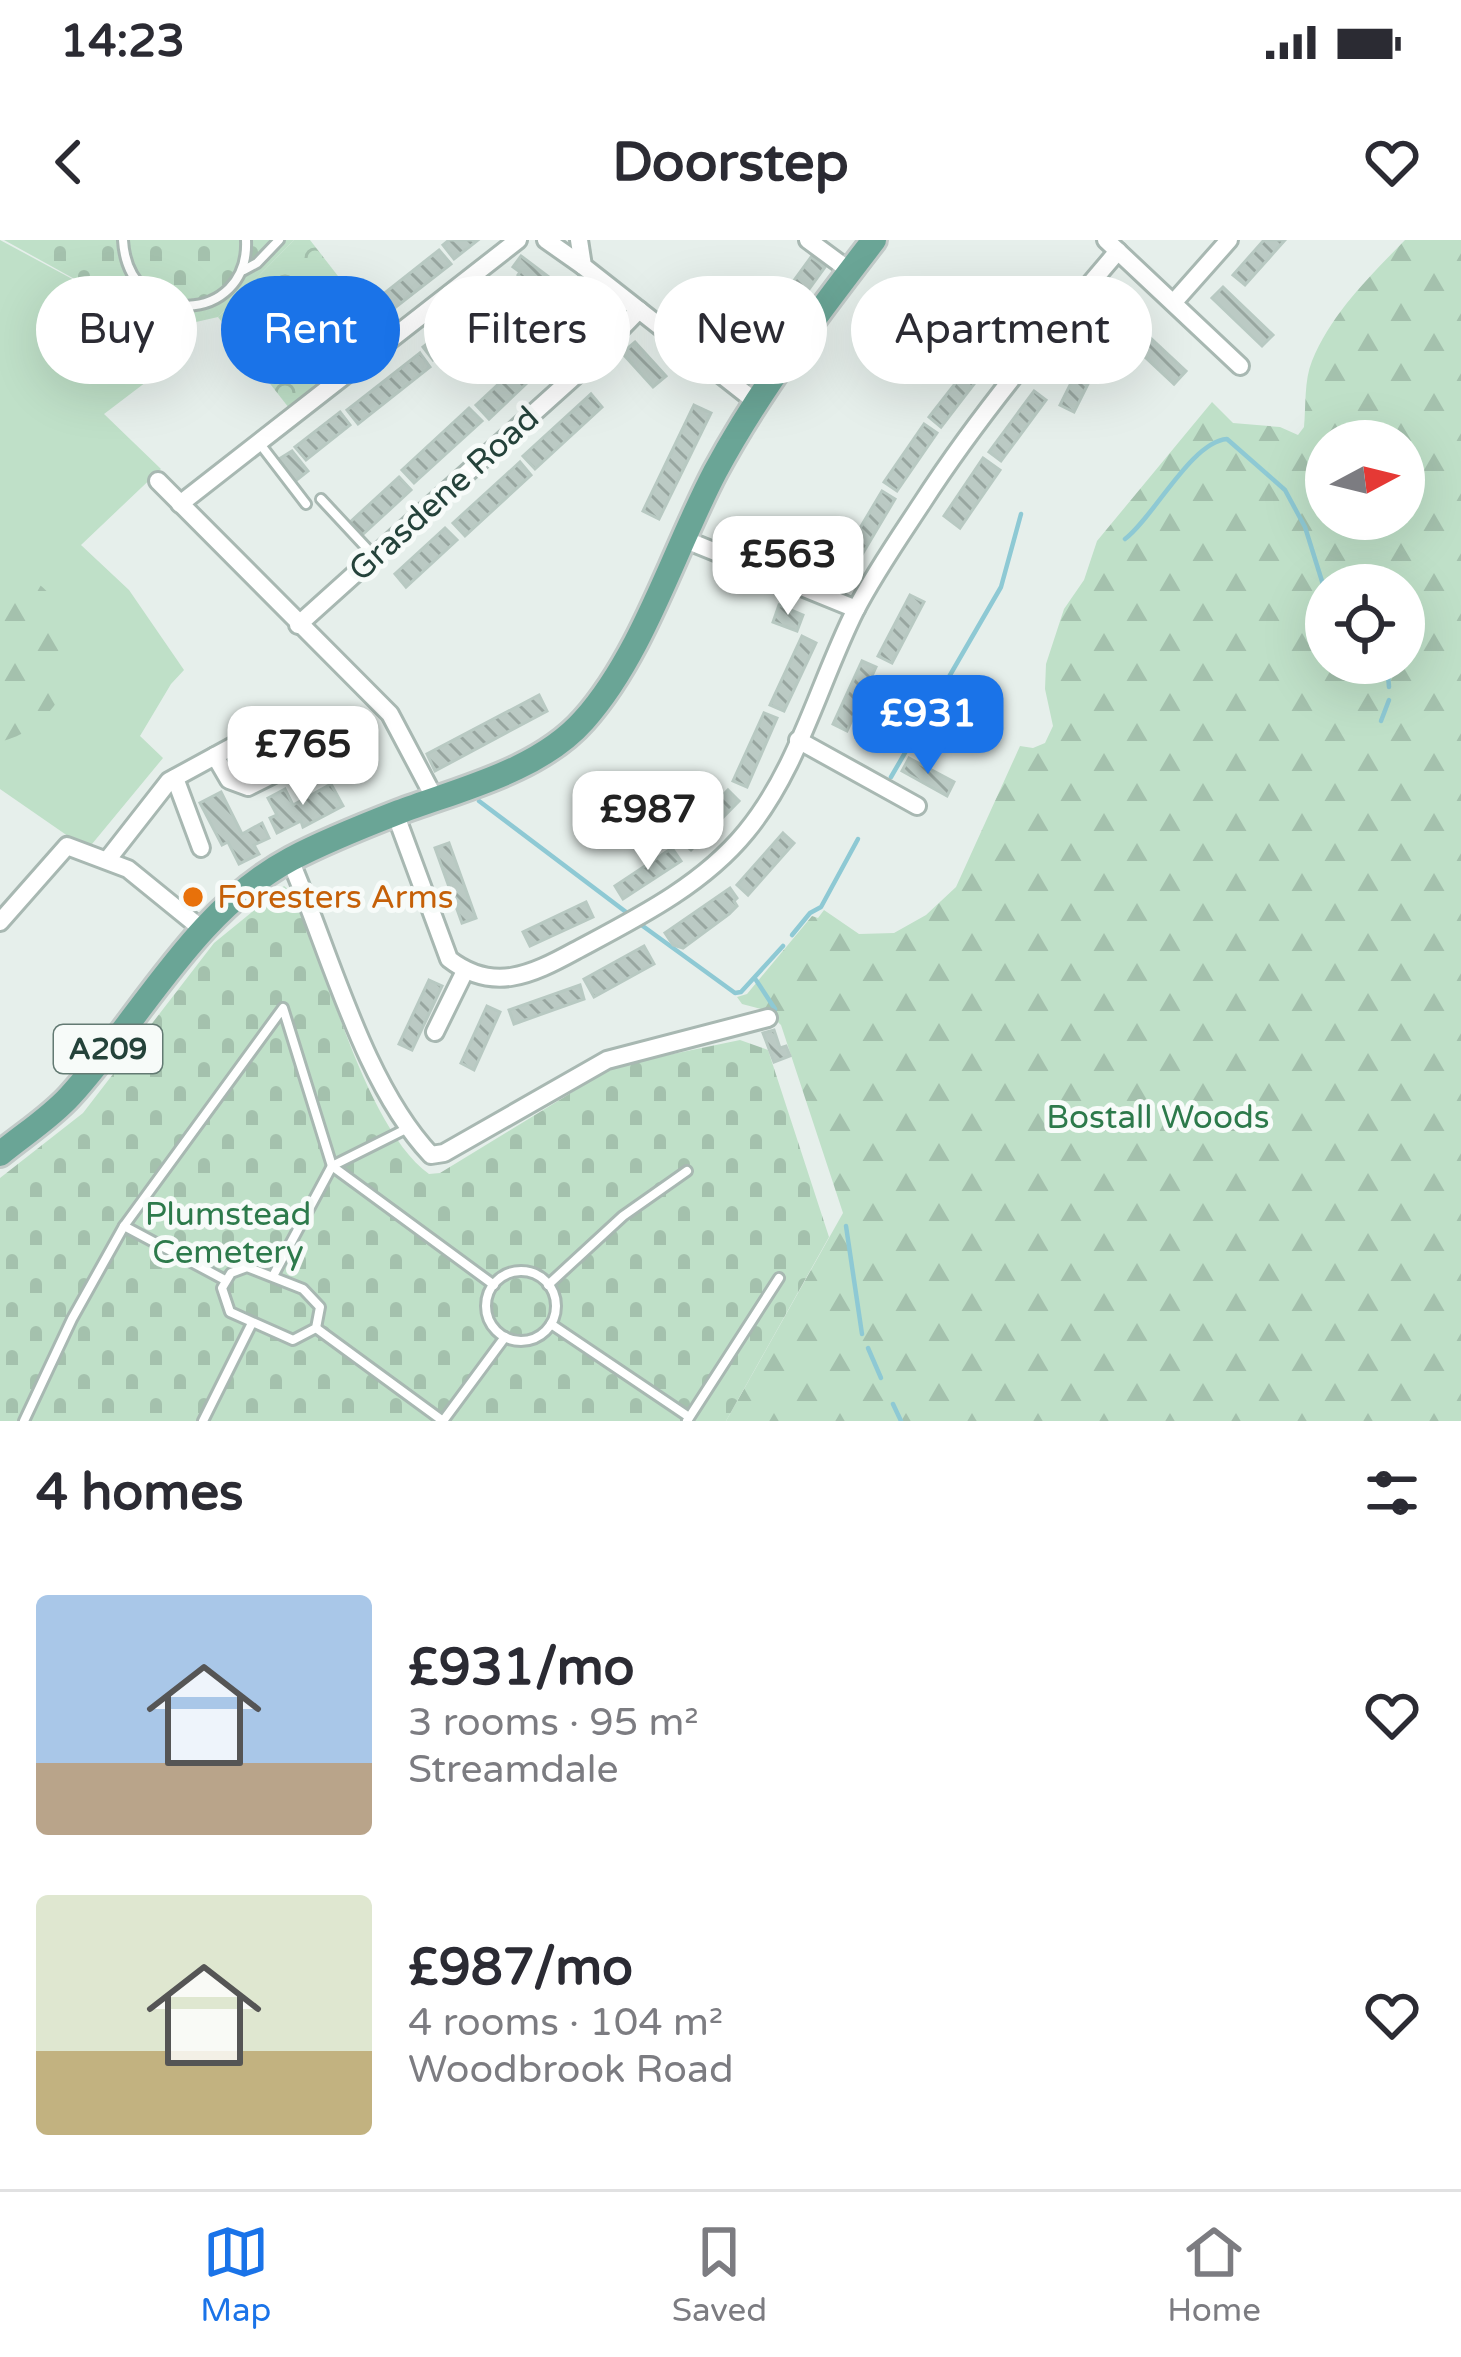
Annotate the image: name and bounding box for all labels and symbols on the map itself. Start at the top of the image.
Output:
street label: Grasdene Road [341,399,547,589]
north arrow [1305,420,1425,540]
pin: £563 [717,516,859,618]
pin: £931 [857,675,999,777]
pin: £765 [232,706,374,808]
pin: £987 [577,771,719,873]
place label: Foresters Arms [217,878,454,917]
marker: Foresters Arms [180,884,206,910]
road number: A209 [54,1025,162,1073]
park label: Bostall Woods [1046,1098,1270,1137]
park label: Plumstead Cemetery [145,1195,311,1272]

